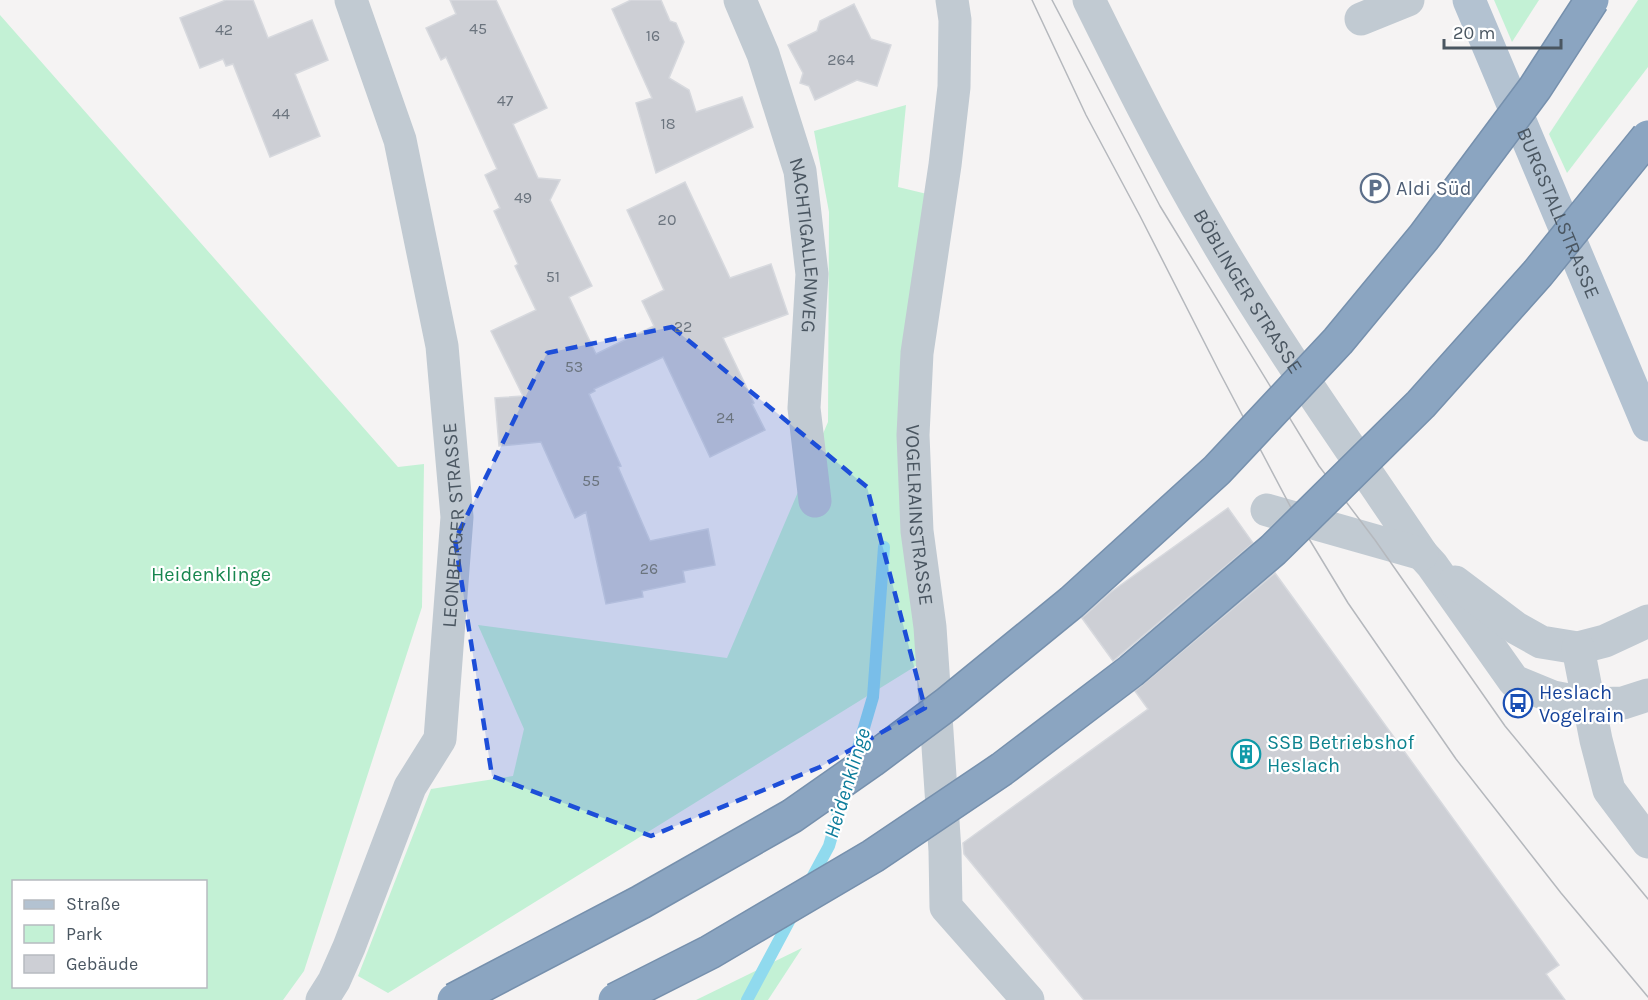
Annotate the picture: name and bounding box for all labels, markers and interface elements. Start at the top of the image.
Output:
scale bar [1444,12,1561,50]
house number: 45 [469,19,487,38]
house number: 42 [215,20,233,39]
text: 20 m [1453,22,1495,44]
house number: 16 [646,26,660,45]
house number: 264 [827,50,855,69]
house number: 47 [497,91,514,110]
house number: 44 [272,104,290,123]
house number: 18 [660,114,676,133]
street label: BURGSTALLSTRASSE [1512,124,1605,302]
street label: NACHTIGALLENWEG [785,154,824,334]
parking icon: Aldi Süd [1359,172,1391,204]
place label: Aldi Süd [1396,177,1472,200]
house number: 49 [514,188,532,207]
street label: BÖBLINGER STRASSE [1189,205,1308,378]
house number: 20 [658,210,676,229]
house number: 51 [546,267,560,286]
house number: 22 [674,317,692,336]
house number: 53 [565,357,583,376]
house number: 24 [716,408,734,427]
street label: LEONBERGER STRASSE [437,422,469,628]
street label: VOGELRAINSTRASSE [902,424,938,607]
house number: 55 [582,471,600,490]
house number: 26 [640,559,658,578]
park label: Heidenklinge [151,563,271,586]
place label: Heslach Vogelrain [1539,681,1624,727]
bus stop icon: Heslach Vogelrain [1502,687,1534,719]
water label: Heidenklinge [819,725,875,841]
place label: SSB Betriebshof Heslach [1267,731,1414,777]
building icon: SSB Betriebshof Heslach [1230,738,1262,770]
legend [12,880,207,988]
text: Straße [66,893,120,915]
text: Park [66,923,103,945]
text: Gebäude [66,953,138,975]

